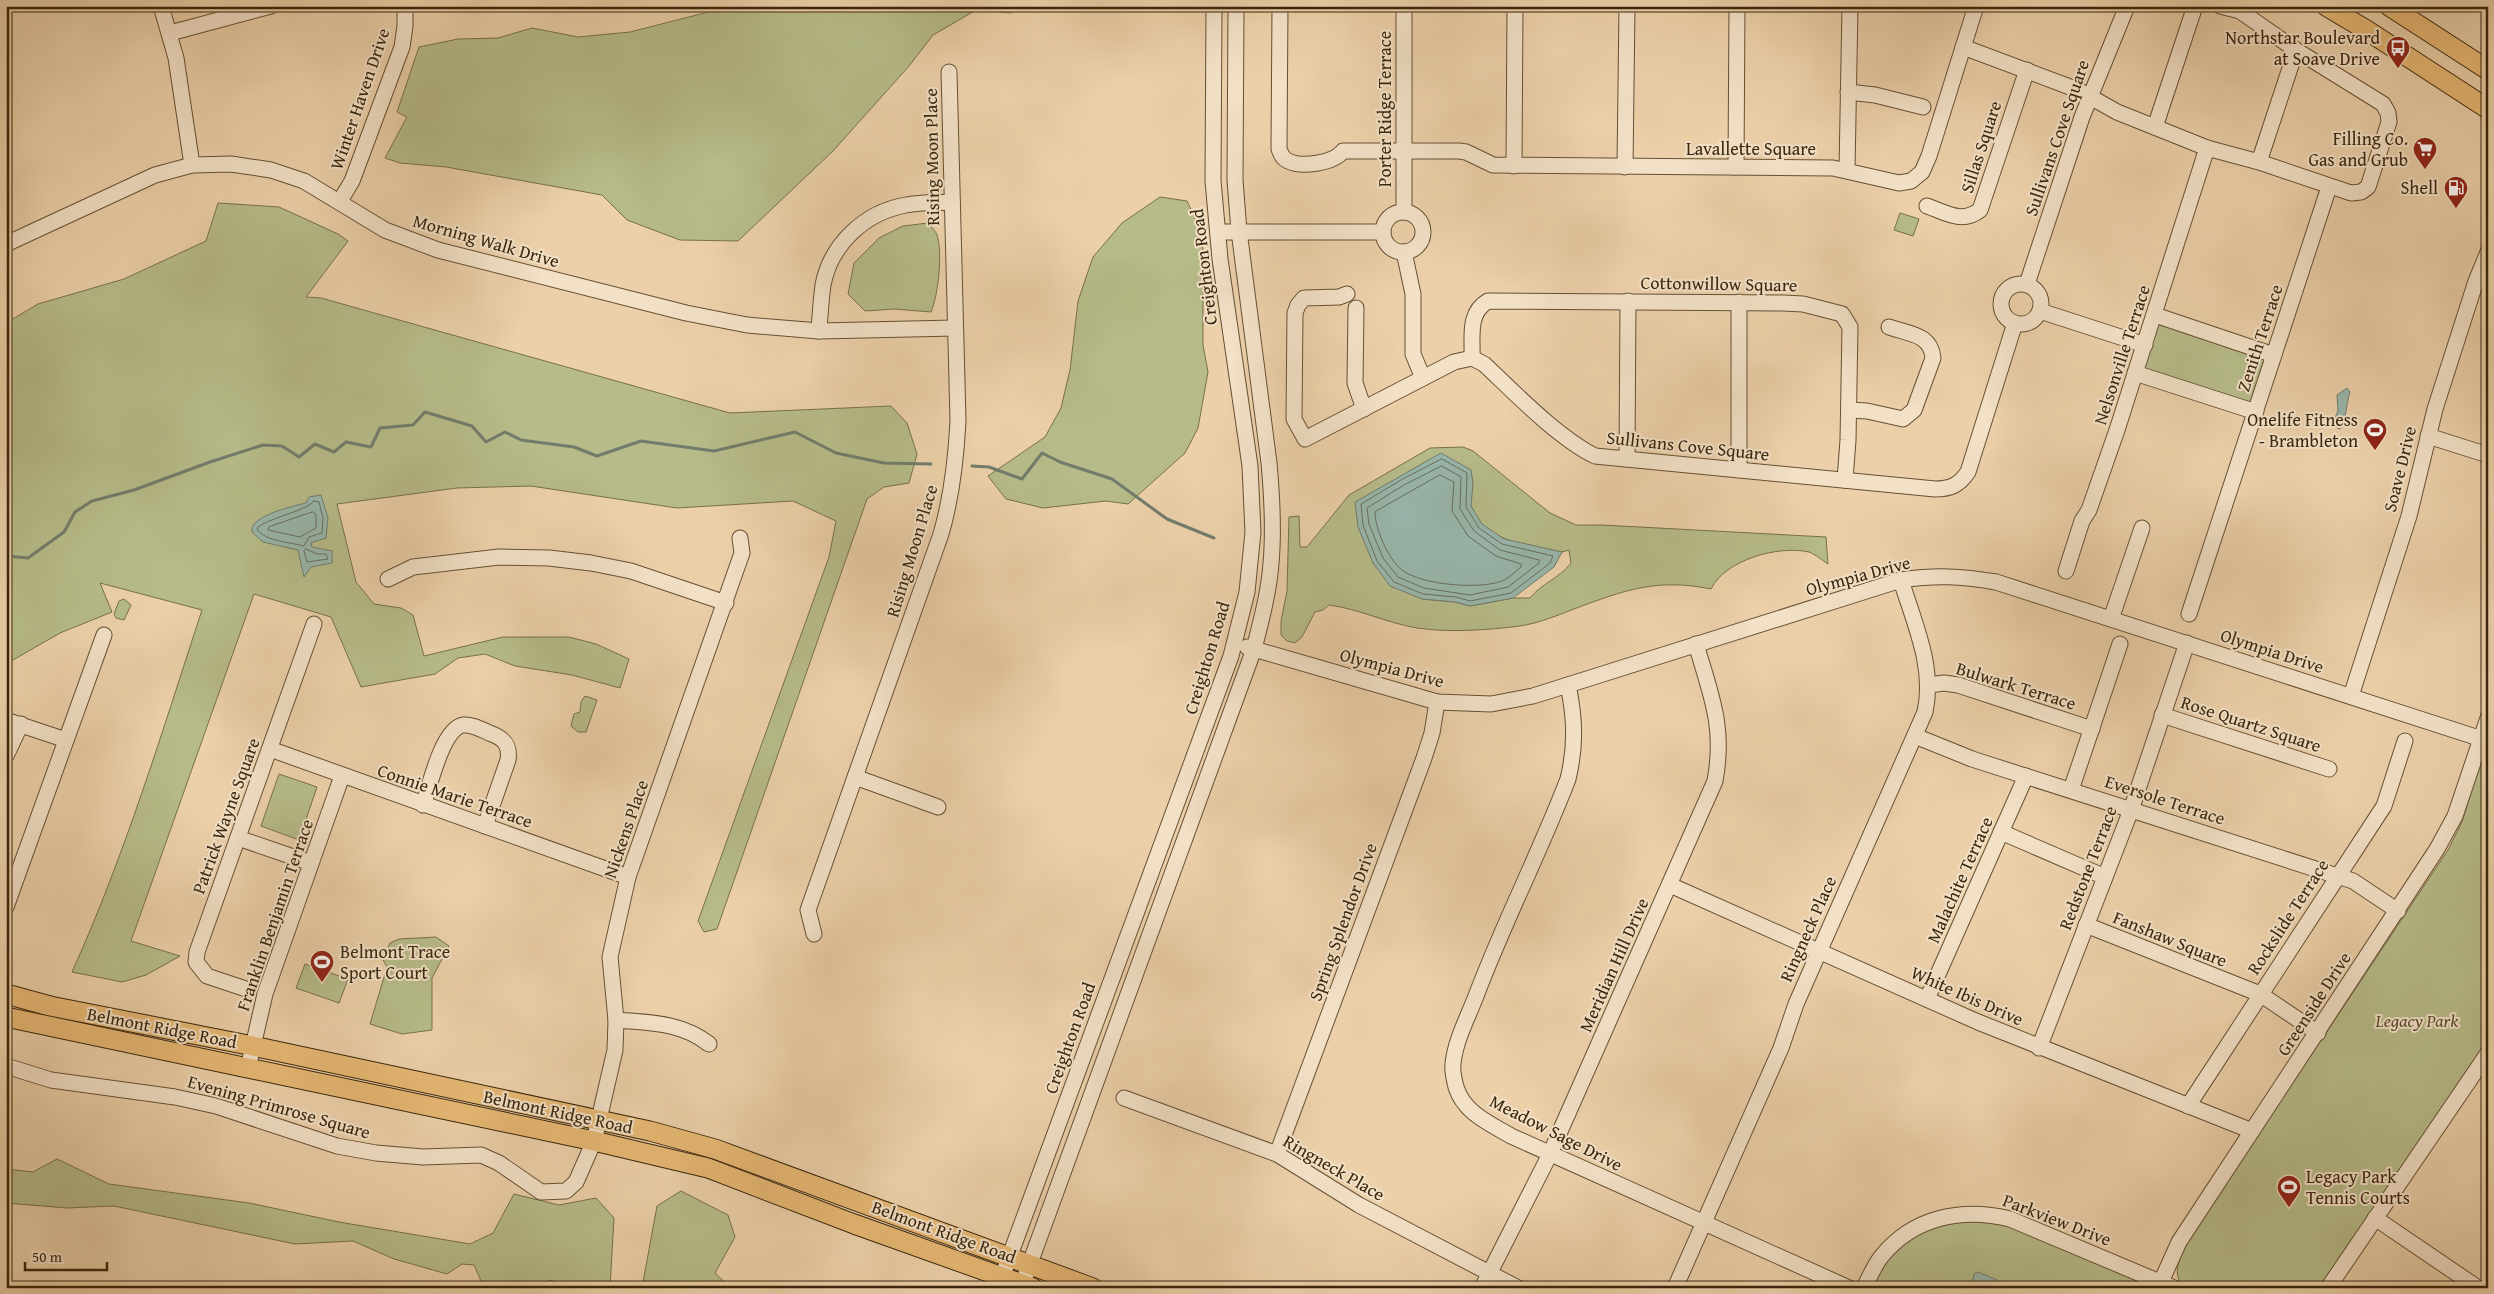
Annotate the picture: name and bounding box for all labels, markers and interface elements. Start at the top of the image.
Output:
street label: Winter Haven Drive [323,24,396,173]
place label: Northstar Boulevard at Soave Drive [2225,24,2380,72]
street label: Porter Ridge Terrace [1371,31,1398,187]
bus stop icon: Northstar Boulevard at Soave Drive [2385,35,2411,69]
street label: Sullivans Cove Square [2017,56,2096,220]
street label: Rising Moon Place [917,88,946,226]
street label: Sillas Square [1953,97,2008,197]
place label: Filling Co. Gas and Grub [2309,125,2408,173]
street label: Lavallette Square [1686,135,1816,162]
supermarket icon: Filling Co. Gas and Grub [2412,136,2438,170]
place label: Shell [2401,174,2438,201]
fuel station icon: Shell [2443,175,2469,209]
street label: Morning Walk Drive [410,207,563,274]
street label: Creighton Road [1183,207,1224,327]
street label: Cottonwillow Square [1640,269,1798,298]
street label: Nelsonville Terrace [2086,281,2157,428]
street label: Zenith Terrace [2230,281,2290,395]
place label: Onelife Fitness - Brambleton [2247,406,2358,454]
sports icon: Onelife Fitness - Brambleton [2362,417,2388,451]
street label: Soave Drive [2376,423,2423,515]
street label: Sullivans Cove Square [1605,424,1771,467]
street label: Rising Moon Place [879,481,945,621]
street label: Olympia Drive [1803,549,1913,602]
street label: Creighton Road [1177,598,1237,718]
street label: Olympia Drive [2217,621,2327,680]
street label: Olympia Drive [1337,641,1447,694]
street label: Bulwark Terrace [1953,654,2079,717]
street label: Rose Quartz Square [2178,688,2325,759]
street label: Patrick Wayne Square [185,734,266,898]
street label: Connie Marie Terrace [374,756,536,835]
street label: Eversole Terrace [2102,767,2229,832]
street label: Nickens Place [596,776,655,882]
street label: Redstone Terrace [2051,802,2124,934]
street label: Malachite Terrace [1920,812,2000,947]
street label: Franklin Benjamin Terrace [229,815,320,1014]
street label: Spring Splendor Drive [1301,839,1384,1005]
street label: Rockslide Terrace [2240,854,2335,980]
street label: Ringneck Place [1772,871,1843,986]
street label: Meridian Hill Drive [1572,893,1655,1036]
street label: Fanshaw Square [2109,903,2231,974]
place label: Belmont Trace Sport Court [340,938,450,986]
street label: Greenside Drive [2270,946,2357,1061]
sports icon: Belmont Trace Sport Court [309,949,335,983]
street label: White Ibis Drive [1907,959,2028,1032]
street label: Creighton Road [1037,978,1102,1097]
street label: Belmont Ridge Road [85,1000,240,1055]
park label: Legacy Park [2374,1007,2459,1034]
street label: Evening Primrose Square [185,1067,374,1146]
street label: Belmont Ridge Road [481,1082,636,1141]
street label: Meadow Sage Drive [1485,1087,1627,1178]
street label: Ringneck Place [1278,1127,1390,1208]
place label: Legacy Park Tennis Courts [2306,1163,2410,1211]
sports icon: Legacy Park Tennis Courts [2276,1174,2302,1208]
street label: Parkview Drive [1999,1186,2115,1253]
street label: Belmont Ridge Road [868,1193,1021,1270]
scale bar [25,1239,108,1271]
text: 50 m [32,1246,63,1267]

